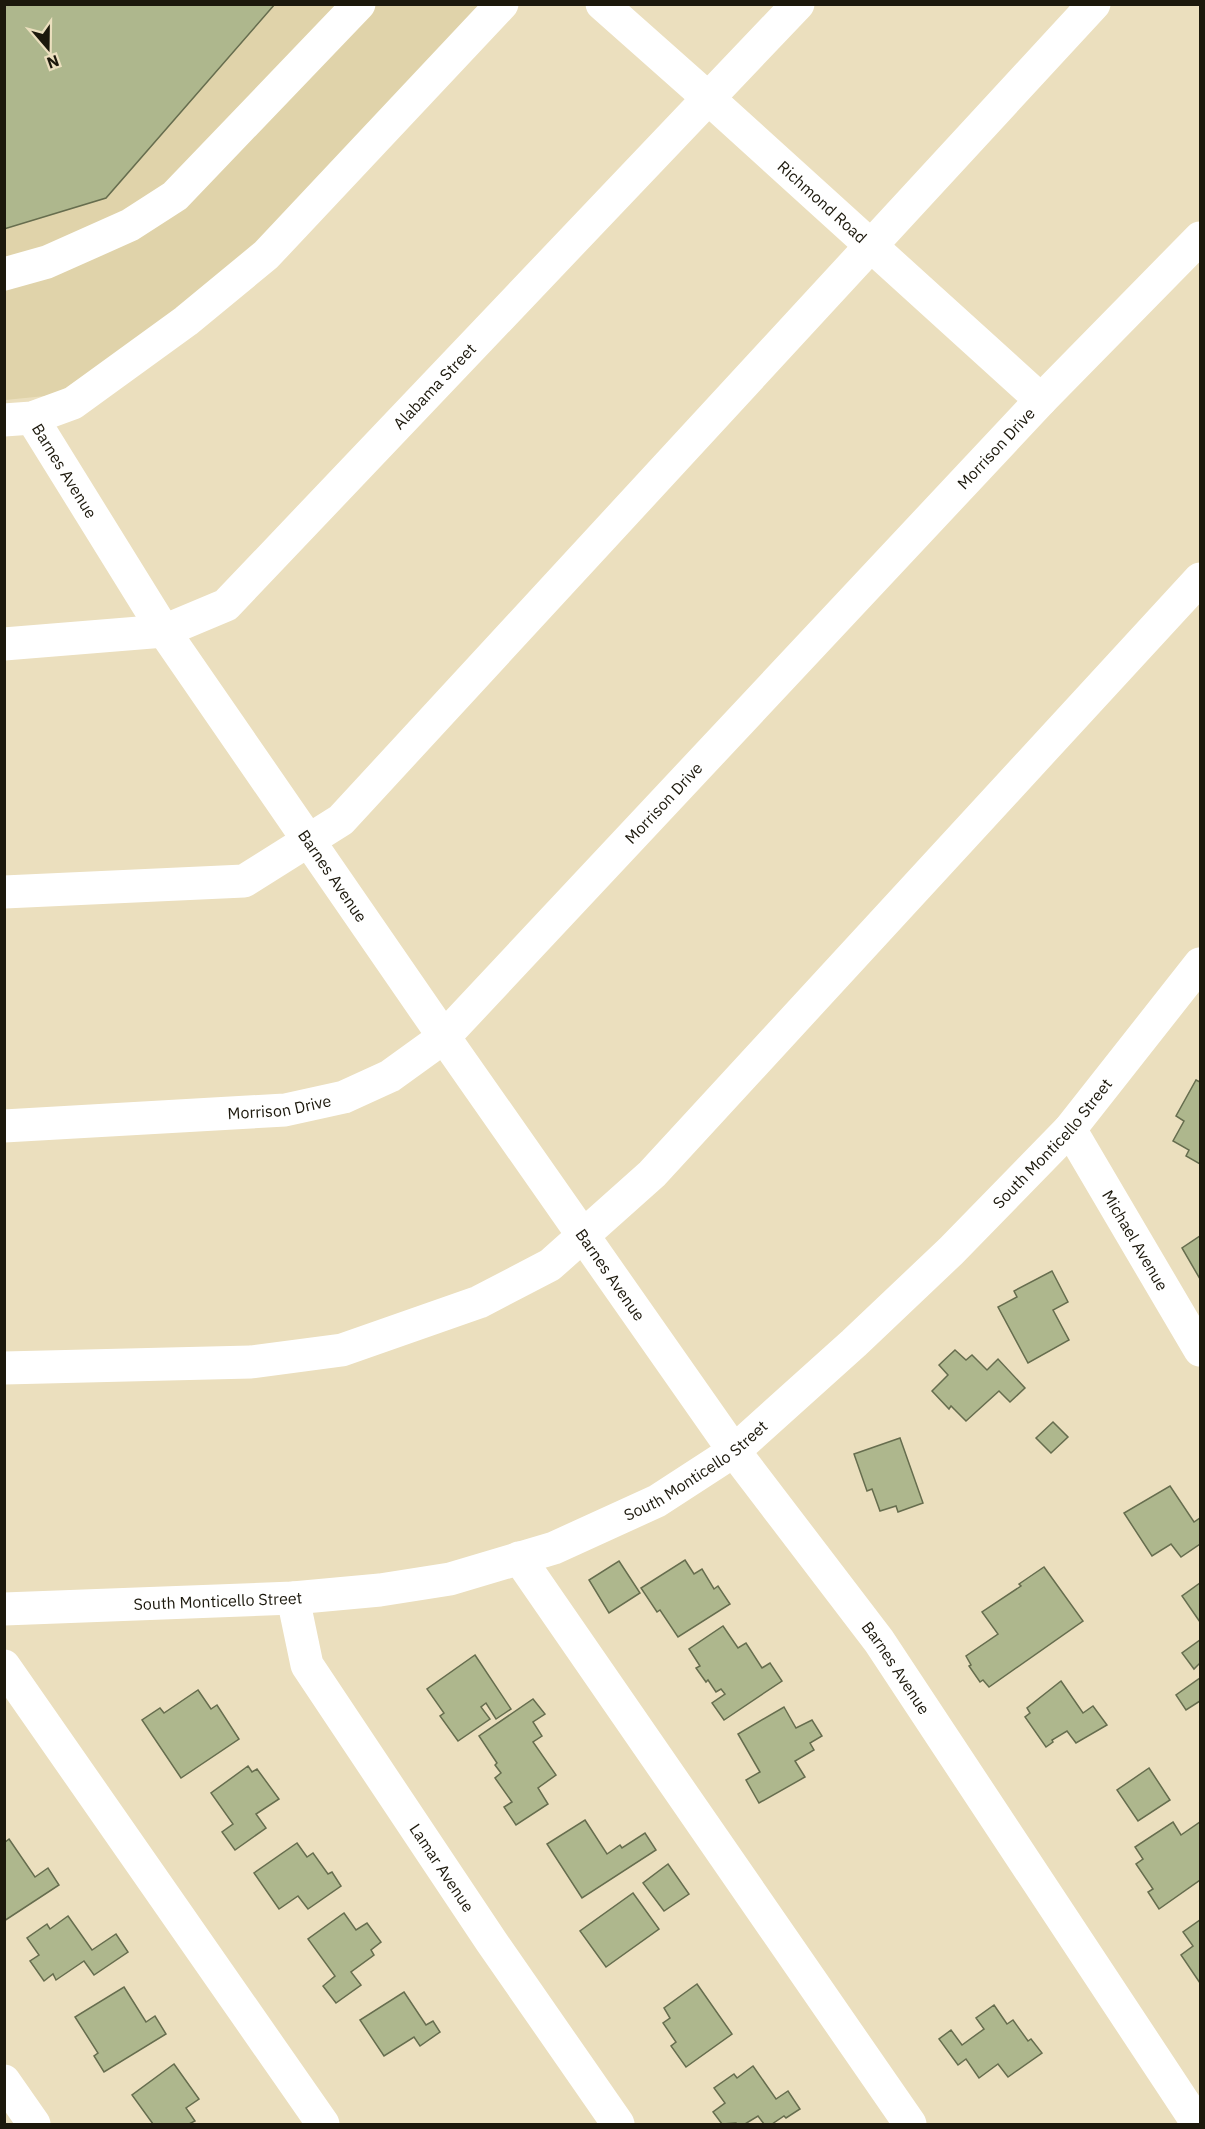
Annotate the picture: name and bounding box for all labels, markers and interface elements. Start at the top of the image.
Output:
north arrow [18,18,78,78]
text: N [44,51,62,73]
street label: Richmond Road [774,156,871,247]
street label: Alabama Street [389,339,480,433]
street label: Morrison Drive [953,403,1039,493]
street label: Barnes Avenue [28,420,102,522]
street label: Morrison Drive [620,758,707,848]
street label: Barnes Avenue [294,826,372,926]
street label: South Monticello Street [988,1074,1116,1212]
street label: Morrison Drive [227,1090,333,1123]
street label: Michael Avenue [1098,1186,1173,1294]
street label: Barnes Avenue [571,1225,650,1325]
street label: South Monticello Street [621,1416,771,1525]
street label: South Monticello Street [133,1587,303,1614]
street label: Barnes Avenue [858,1617,935,1718]
street label: Lamar Avenue [405,1820,479,1916]

